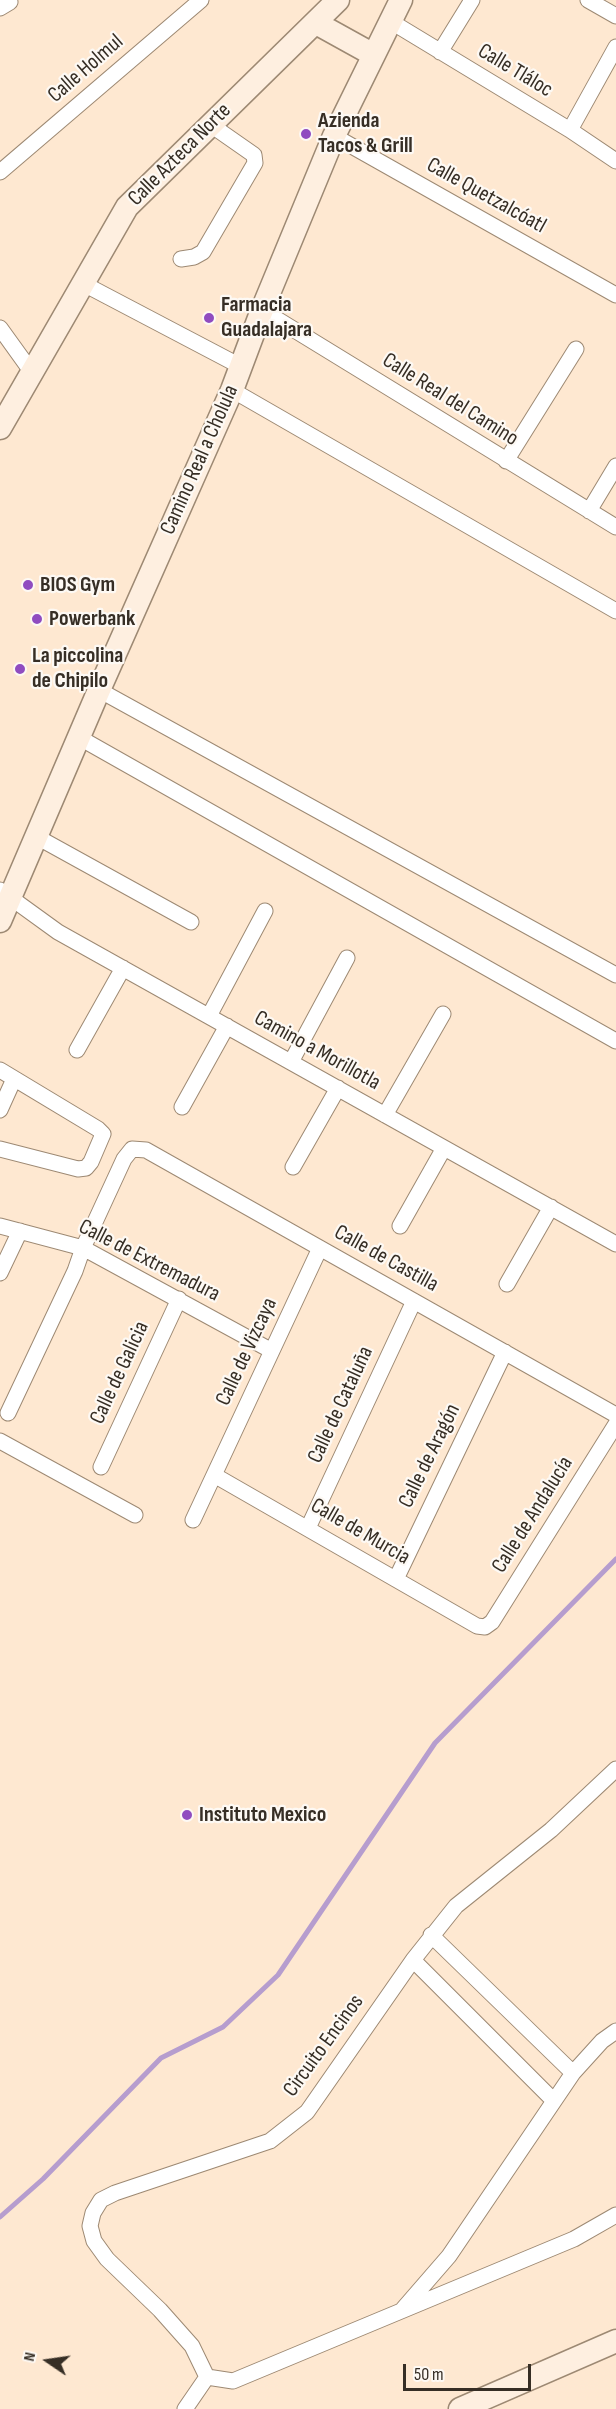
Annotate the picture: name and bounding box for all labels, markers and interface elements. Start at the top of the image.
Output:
street label: Calle Holmul [43,29,129,109]
street label: Calle Tláloc [473,38,557,104]
street label: Calle Azteca Norte [123,98,237,212]
place label: Azienda Tacos & Grill [318,108,413,160]
marker: Azienda Tacos & Grill [299,127,313,141]
street label: Calle Quetzalcóatl [422,152,550,240]
place label: Farmacia Guadalajara [221,292,312,344]
marker: Farmacia Guadalajara [202,311,216,325]
street label: Calle Real del Camino [377,348,523,452]
street label: Camino Real a Cholula [155,381,245,539]
place label: BIOS Gym [40,572,115,598]
marker: BIOS Gym [21,578,35,592]
place label: Powerbank [49,606,135,632]
marker: Powerbank [30,612,44,626]
place label: La piccolina de Chipilo [32,643,123,694]
marker: La piccolina de Chipilo [13,662,27,676]
street label: Camino a Morillotla [249,1005,385,1097]
street label: Calle de Extremadura [74,1214,224,1308]
street label: Calle de Castilla [329,1220,443,1298]
street label: Calle de Vizcaya [211,1294,283,1410]
street label: Calle de Galicia [85,1318,155,1428]
street label: Calle de Cataluña [302,1342,380,1468]
street label: Calle de Aragón [394,1400,466,1512]
street label: Calle de Andalucía [487,1452,579,1578]
street label: Calle de Murcia [306,1493,414,1571]
place label: Instituto Mexico [199,1802,326,1828]
marker: Instituto Mexico [180,1808,194,1822]
street label: Circuito Encinos [278,1990,370,2102]
north arrow [18,2331,78,2391]
text: N [20,2351,40,2363]
scale bar [406,2352,534,2390]
text: 50 m [414,2364,444,2385]

